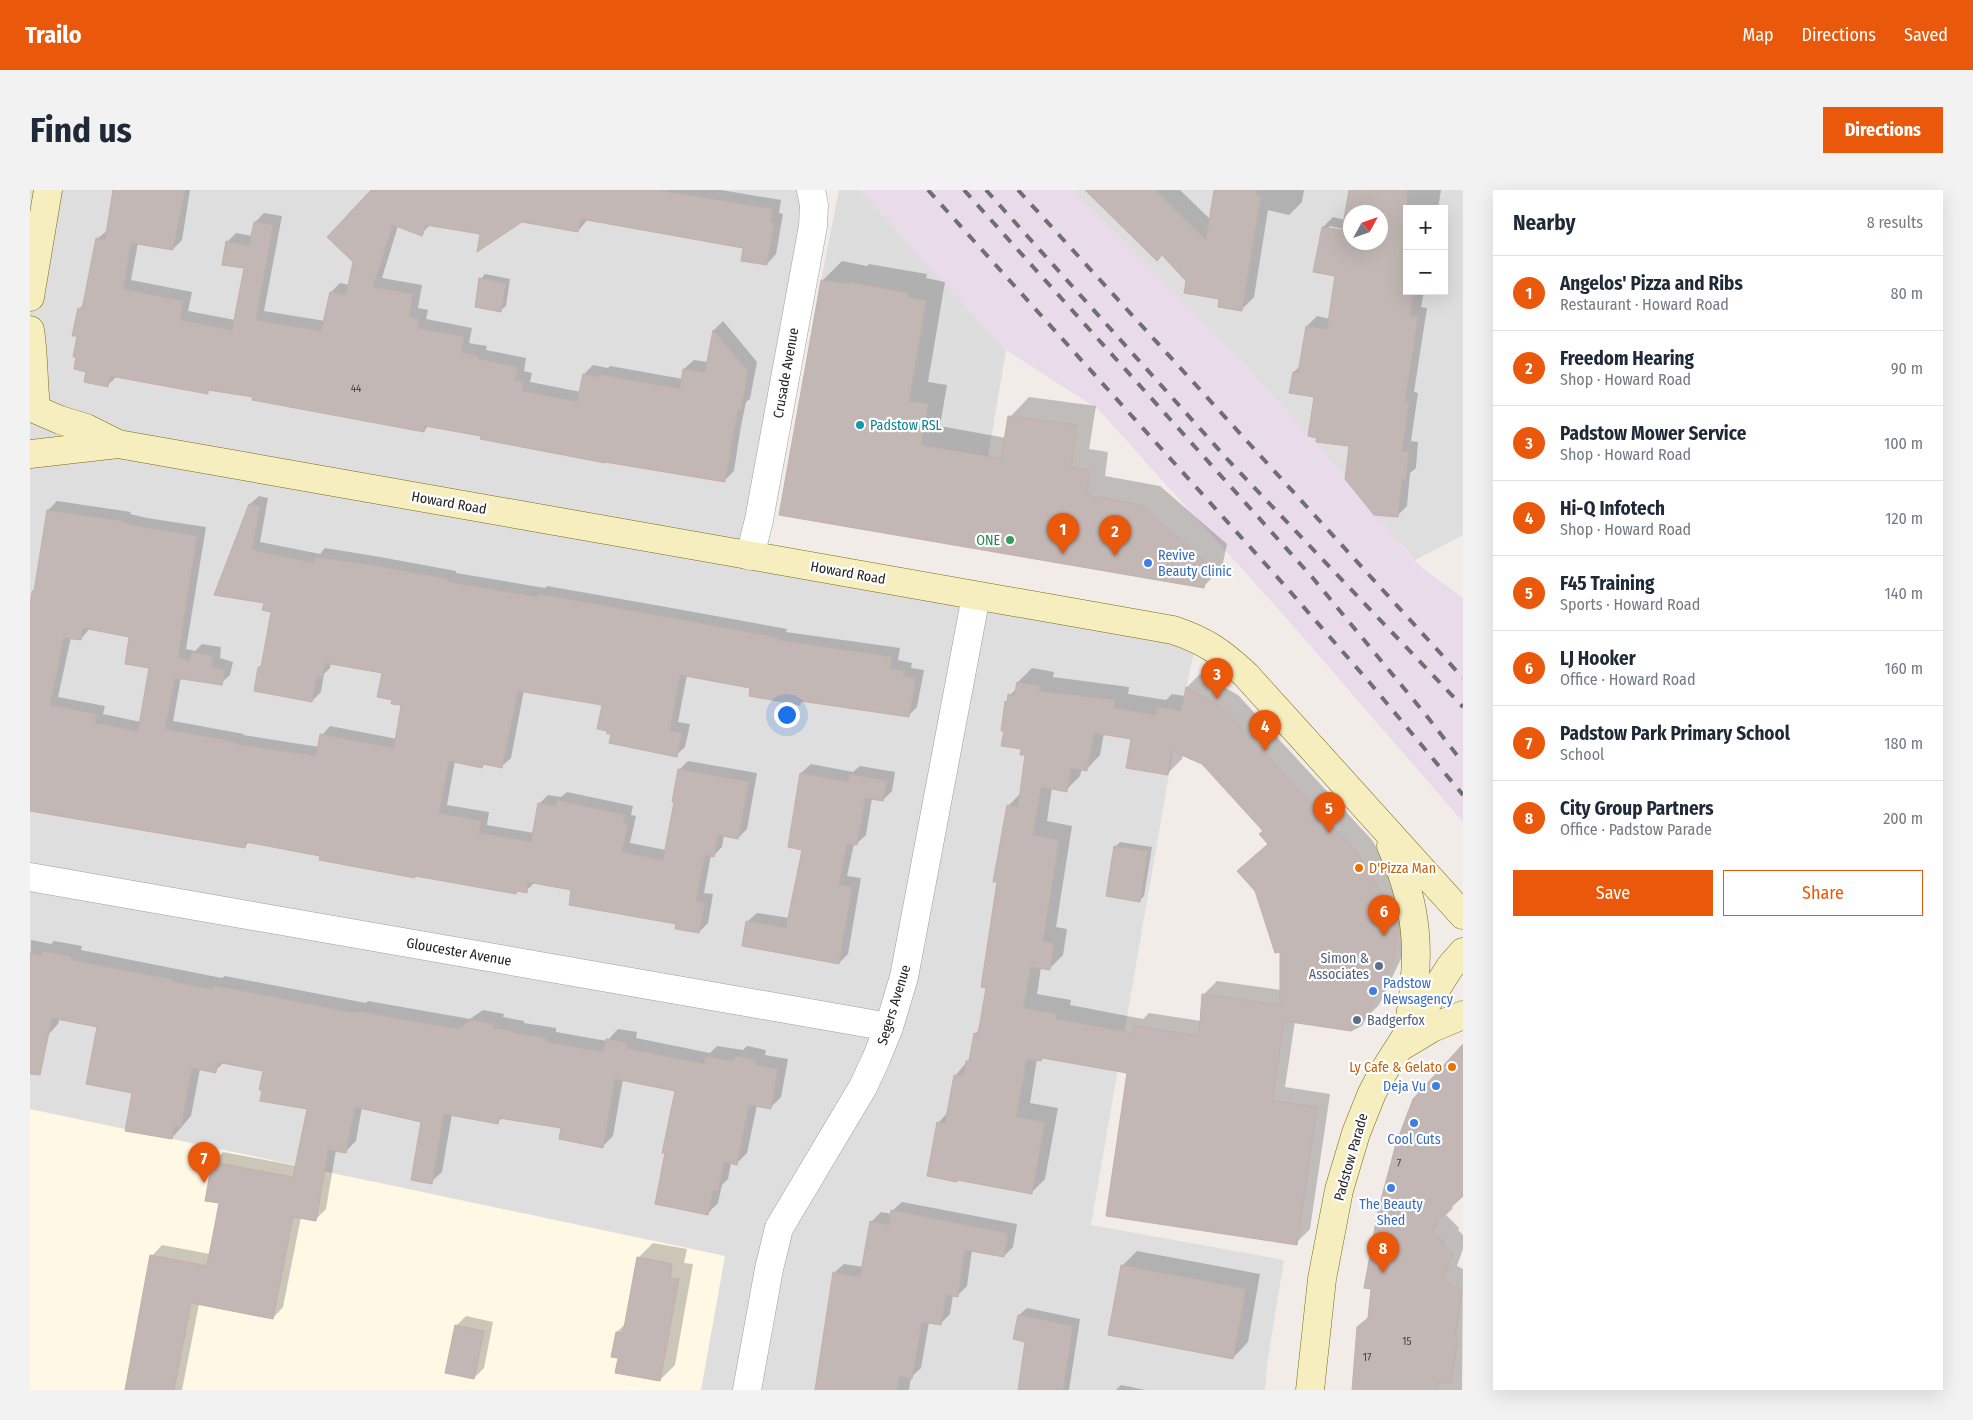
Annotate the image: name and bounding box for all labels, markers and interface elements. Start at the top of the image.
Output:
text: Trailo [25,21,82,49]
text: Map [1742,24,1774,46]
text: Directions [1802,24,1876,46]
text: Saved [1904,24,1948,46]
button: Directions [1823,107,1943,153]
text: Find us [30,109,132,151]
north arrow [1343,205,1388,250]
map controls [1403,205,1448,295]
button: + [1403,205,1448,250]
text: Nearby [1513,210,1575,236]
text: 8 results [1867,213,1923,232]
button: − [1403,250,1448,295]
text: Angelos' Pizza and Ribs [1560,272,1743,295]
text: 1 [1526,284,1532,303]
text: 80 m [1891,284,1923,303]
text: Restaurant · Howard Road [1560,295,1729,314]
street label: Crusade Avenue [770,326,802,420]
text: Freedom Hearing [1560,347,1694,370]
text: 2 [1525,359,1533,378]
text: 90 m [1891,359,1923,378]
text: Shop · Howard Road [1560,370,1691,389]
house number: 44 [351,382,362,395]
place label: Padstow RSL [870,417,942,434]
marker: Padstow RSL [854,419,866,431]
text: Padstow Mower Service [1560,422,1746,445]
text: 3 [1525,434,1533,453]
text: 100 m [1884,434,1923,453]
text: Shop · Howard Road [1560,445,1691,464]
street label: Howard Road [410,488,488,518]
text: Hi-Q Infotech [1560,497,1665,520]
text: 4 [1525,509,1533,528]
text: 120 m [1885,509,1923,528]
pin: 1 [1047,513,1079,554]
pin: 2 [1099,515,1131,556]
text: Shop · Howard Road [1560,520,1691,539]
place label: ONE [976,532,1000,549]
marker: ONE [1004,534,1016,546]
place label: Revive Beauty Clinic [1158,547,1232,580]
marker: Revive Beauty Clinic [1142,557,1154,569]
street label: Howard Road [809,558,887,588]
text: F45 Training [1560,572,1654,595]
text: 5 [1525,584,1533,603]
text: 140 m [1885,584,1923,603]
text: Sports · Howard Road [1560,595,1700,614]
text: LJ Hooker [1560,647,1636,670]
pin: 3 [1201,658,1233,699]
text: 6 [1525,659,1533,678]
text: 160 m [1884,659,1923,678]
text: Office · Howard Road [1560,670,1696,689]
your location [774,702,800,728]
pin: 4 [1249,710,1281,751]
text: Padstow Park Primary School [1560,722,1790,745]
text: 7 [1526,734,1532,753]
text: 180 m [1884,734,1923,753]
text: School [1560,745,1604,764]
pin: 5 [1313,792,1345,833]
text: City Group Partners [1560,797,1714,820]
text: 8 [1525,809,1533,828]
text: 200 m [1883,809,1923,828]
text: Office · Padstow Parade [1560,820,1712,839]
place label: D'Pizza Man [1369,860,1436,877]
marker: D'Pizza Man [1353,862,1365,874]
button: Save [1513,870,1713,916]
button: Share [1723,870,1923,916]
pin: 6 [1368,895,1400,936]
street label: Gloucester Avenue [405,934,513,970]
place label: Simon & Associates [1309,950,1369,983]
marker: Simon & Associates [1373,960,1385,972]
street label: Segers Avenue [874,963,914,1047]
place label: Padstow Newsagency [1383,975,1454,1008]
marker: Padstow Newsagency [1367,985,1379,997]
place label: Badgerfox [1367,1012,1426,1029]
marker: Badgerfox [1351,1014,1363,1026]
place label: Ly Cafe & Gelato [1349,1059,1442,1076]
marker: Ly Cafe & Gelato [1446,1061,1458,1073]
place label: Deja Vu [1383,1078,1426,1095]
marker: Deja Vu [1430,1080,1442,1092]
street label: Padstow Parade [1330,1111,1372,1203]
marker: Cool Cuts [1408,1117,1420,1129]
place label: Cool Cuts [1387,1131,1441,1148]
pin: 7 [188,1142,220,1183]
house number: 7 [1397,1157,1402,1170]
marker: The Beauty Shed [1385,1182,1397,1194]
place label: The Beauty Shed [1359,1196,1423,1229]
pin: 8 [1367,1232,1399,1273]
house number: 15 [1402,1335,1412,1348]
house number: 17 [1363,1351,1372,1364]

